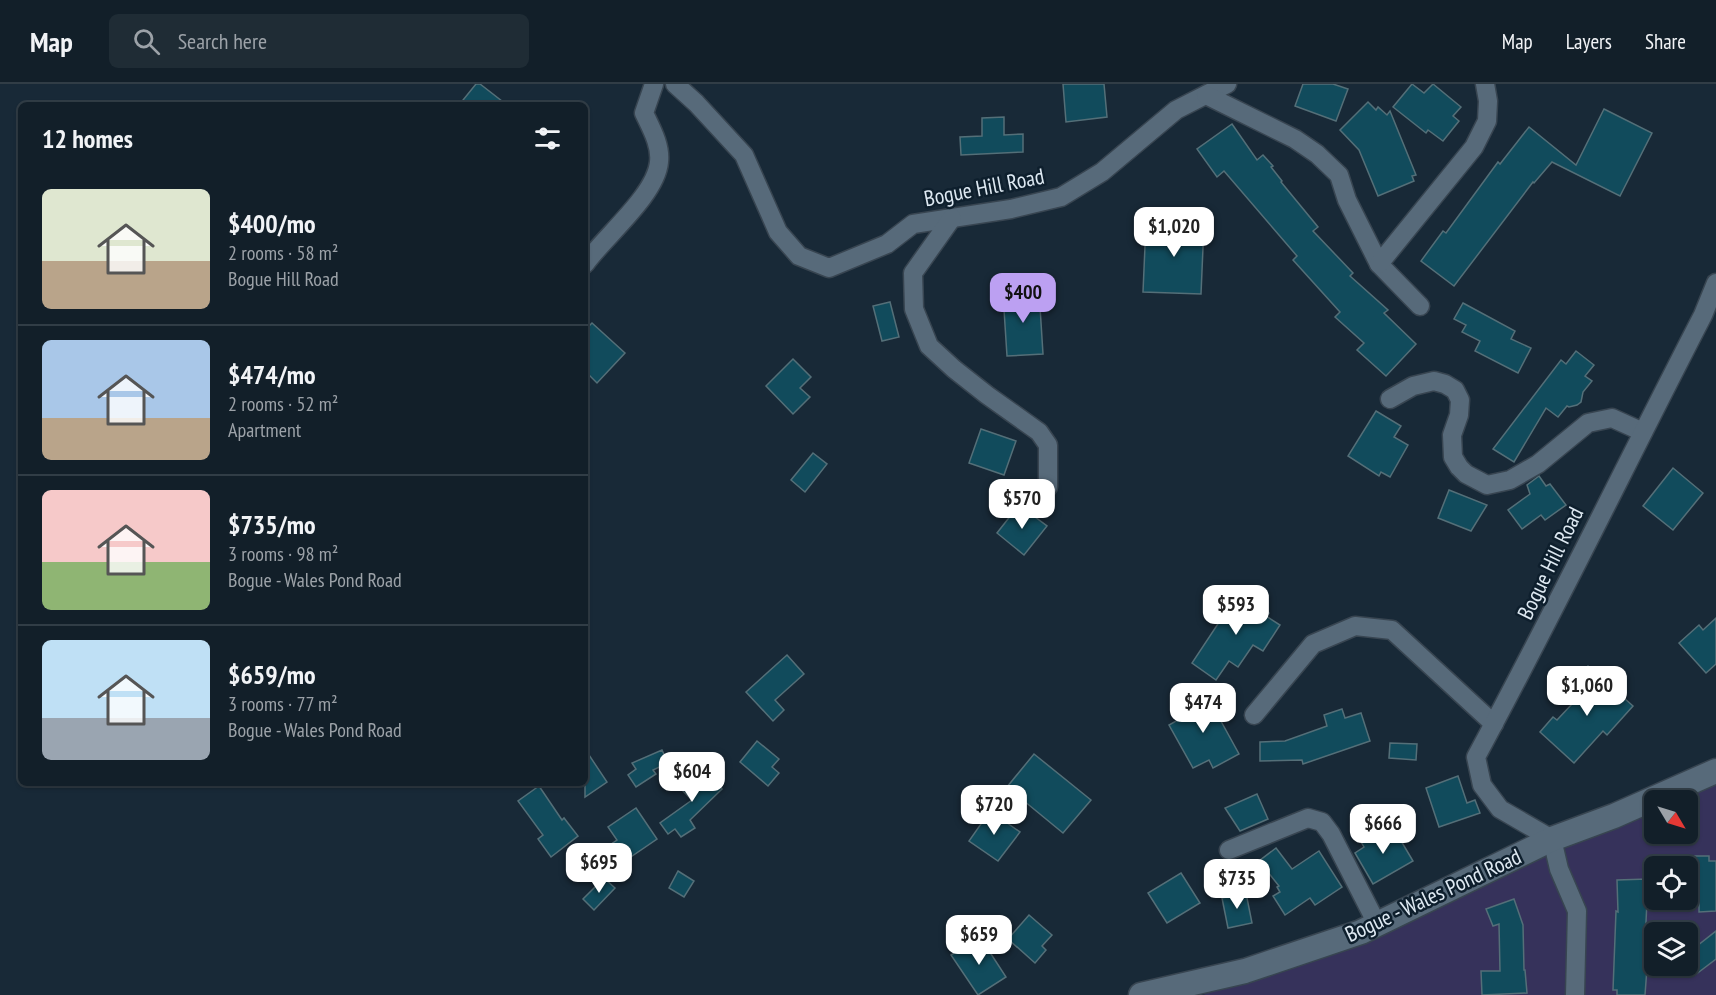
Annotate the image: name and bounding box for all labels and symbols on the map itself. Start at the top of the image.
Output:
street label: Bogue Hill Road [922,162,1046,212]
pin: $1,020 [1125,207,1223,258]
pin: $400 [987,273,1059,324]
pin: $570 [986,479,1058,530]
street label: Bogue Hill Road [1511,502,1589,624]
pin: $593 [1200,585,1272,636]
pin: $1,060 [1538,666,1636,717]
pin: $474 [1167,683,1239,734]
pin: $604 [656,752,728,803]
pin: $720 [958,785,1030,836]
north arrow [1644,790,1698,844]
pin: $666 [1347,804,1419,855]
street label: Bogue - Wales Pond Road [1341,842,1525,948]
pin: $695 [563,843,635,894]
pin: $735 [1201,859,1273,910]
pin: $659 [943,915,1015,966]

